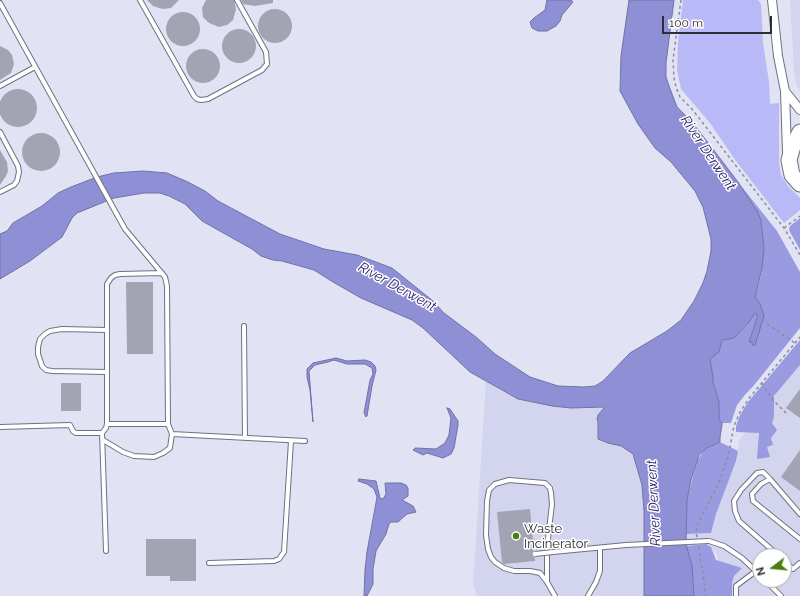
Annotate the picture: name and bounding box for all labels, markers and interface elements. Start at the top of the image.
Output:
scale bar [664,8,774,34]
text: 100 m [669,16,703,30]
water label: River Derwent [677,113,739,193]
water label: River Derwent [355,259,439,315]
water label: River Derwent [643,459,665,547]
place label: Waste Incinerator [524,521,588,552]
marker: Waste Incinerator [511,531,521,541]
north arrow [752,548,792,588]
text: N [754,565,768,577]

